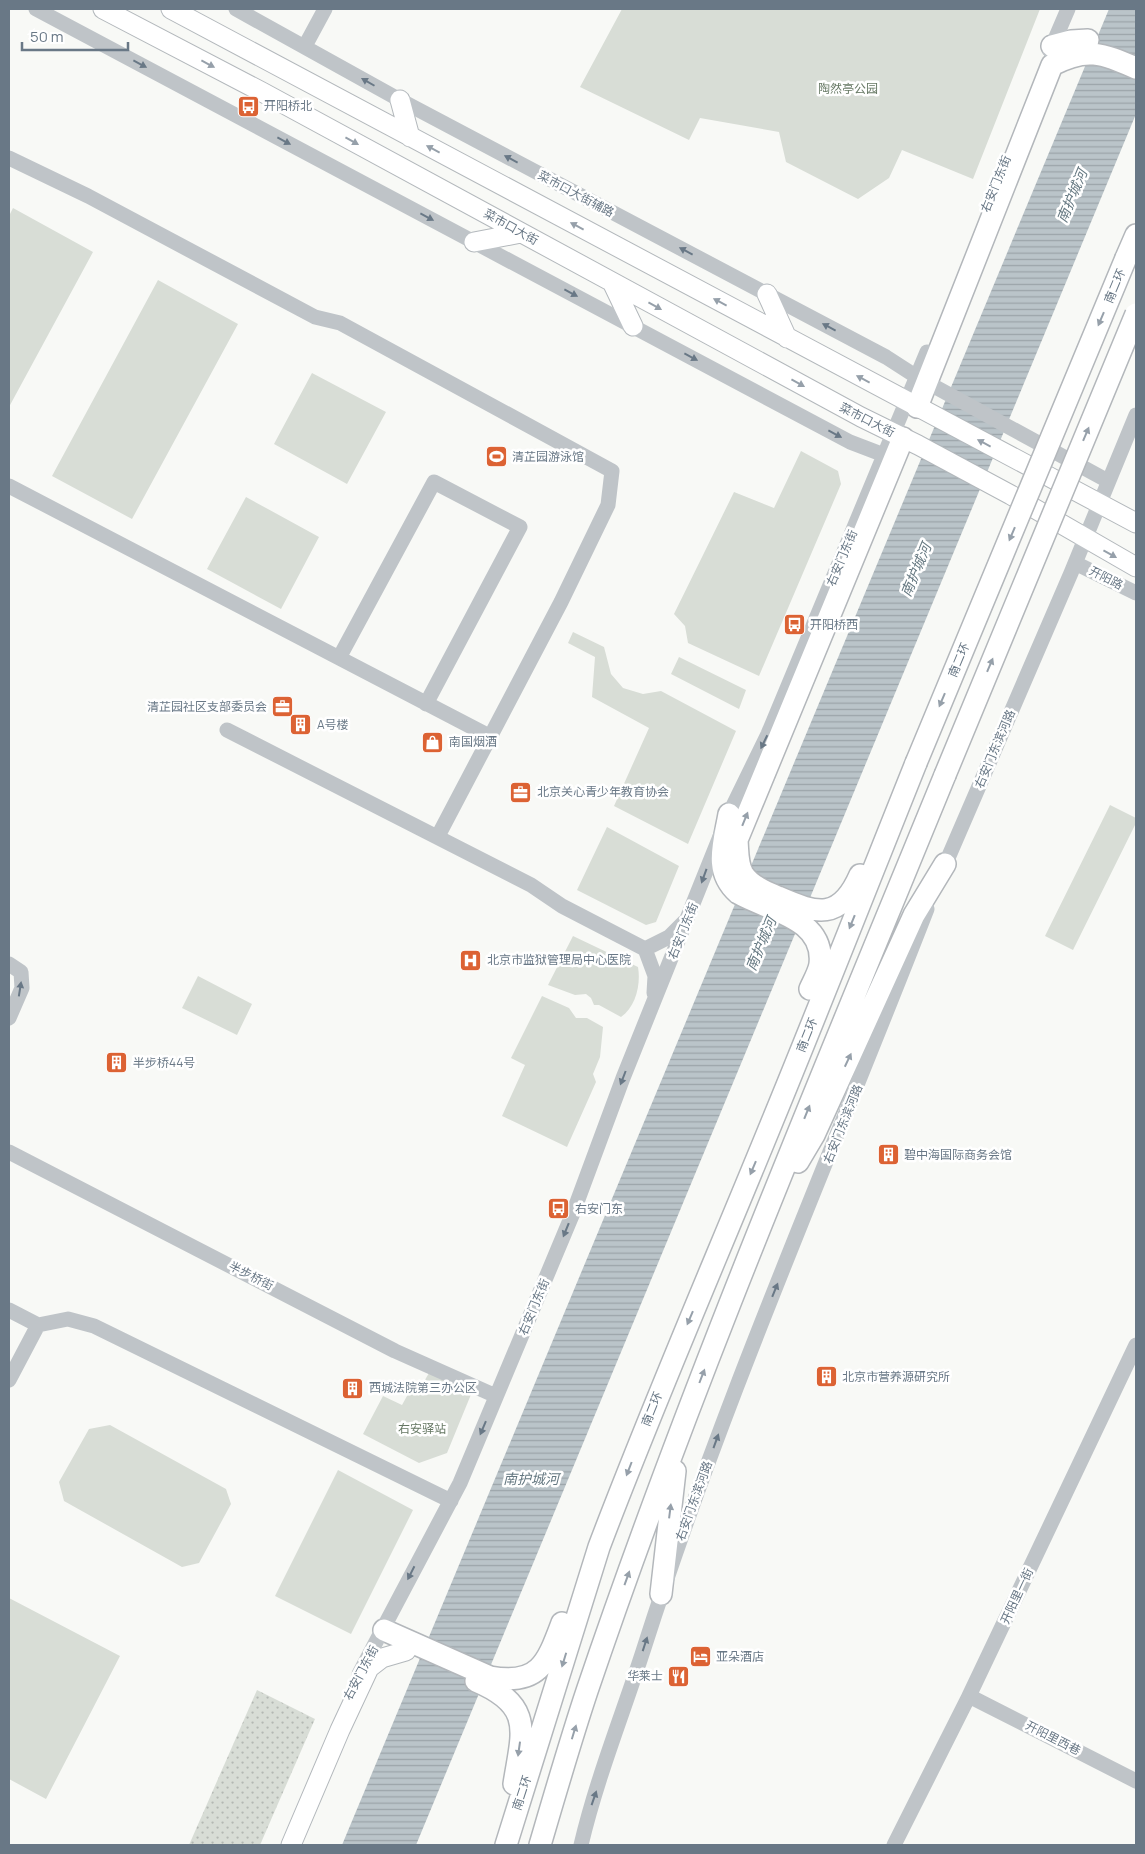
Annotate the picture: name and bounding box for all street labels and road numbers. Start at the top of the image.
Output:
street label: 右安门东街 [976,153,1015,215]
street label: 菜市口大街辅路 [535,166,617,221]
street label: 菜市口大街 [481,205,542,249]
street label: 南二环 [1100,266,1129,306]
street label: 菜市口大街 [837,398,898,441]
street label: 右安门东街 [822,527,861,589]
street label: 开阳路 [1086,562,1126,593]
street label: 南二环 [944,640,973,680]
street label: 右安门东滨河路 [970,707,1019,791]
street label: 右安门东街 [663,900,702,962]
street label: 南二环 [792,1015,821,1055]
street label: 右安门东滨河路 [819,1082,866,1166]
street label: 半步桥街 [226,1257,276,1294]
street label: 右安门东街 [514,1276,553,1338]
street label: 南二环 [637,1389,666,1429]
street label: 右安门东滨河路 [671,1458,716,1543]
street label: 开阳里一街 [996,1565,1037,1627]
street label: 右安门东街 [339,1642,382,1703]
street label: 开阳里西巷 [1023,1716,1084,1759]
street label: 南二环 [508,1773,535,1813]

